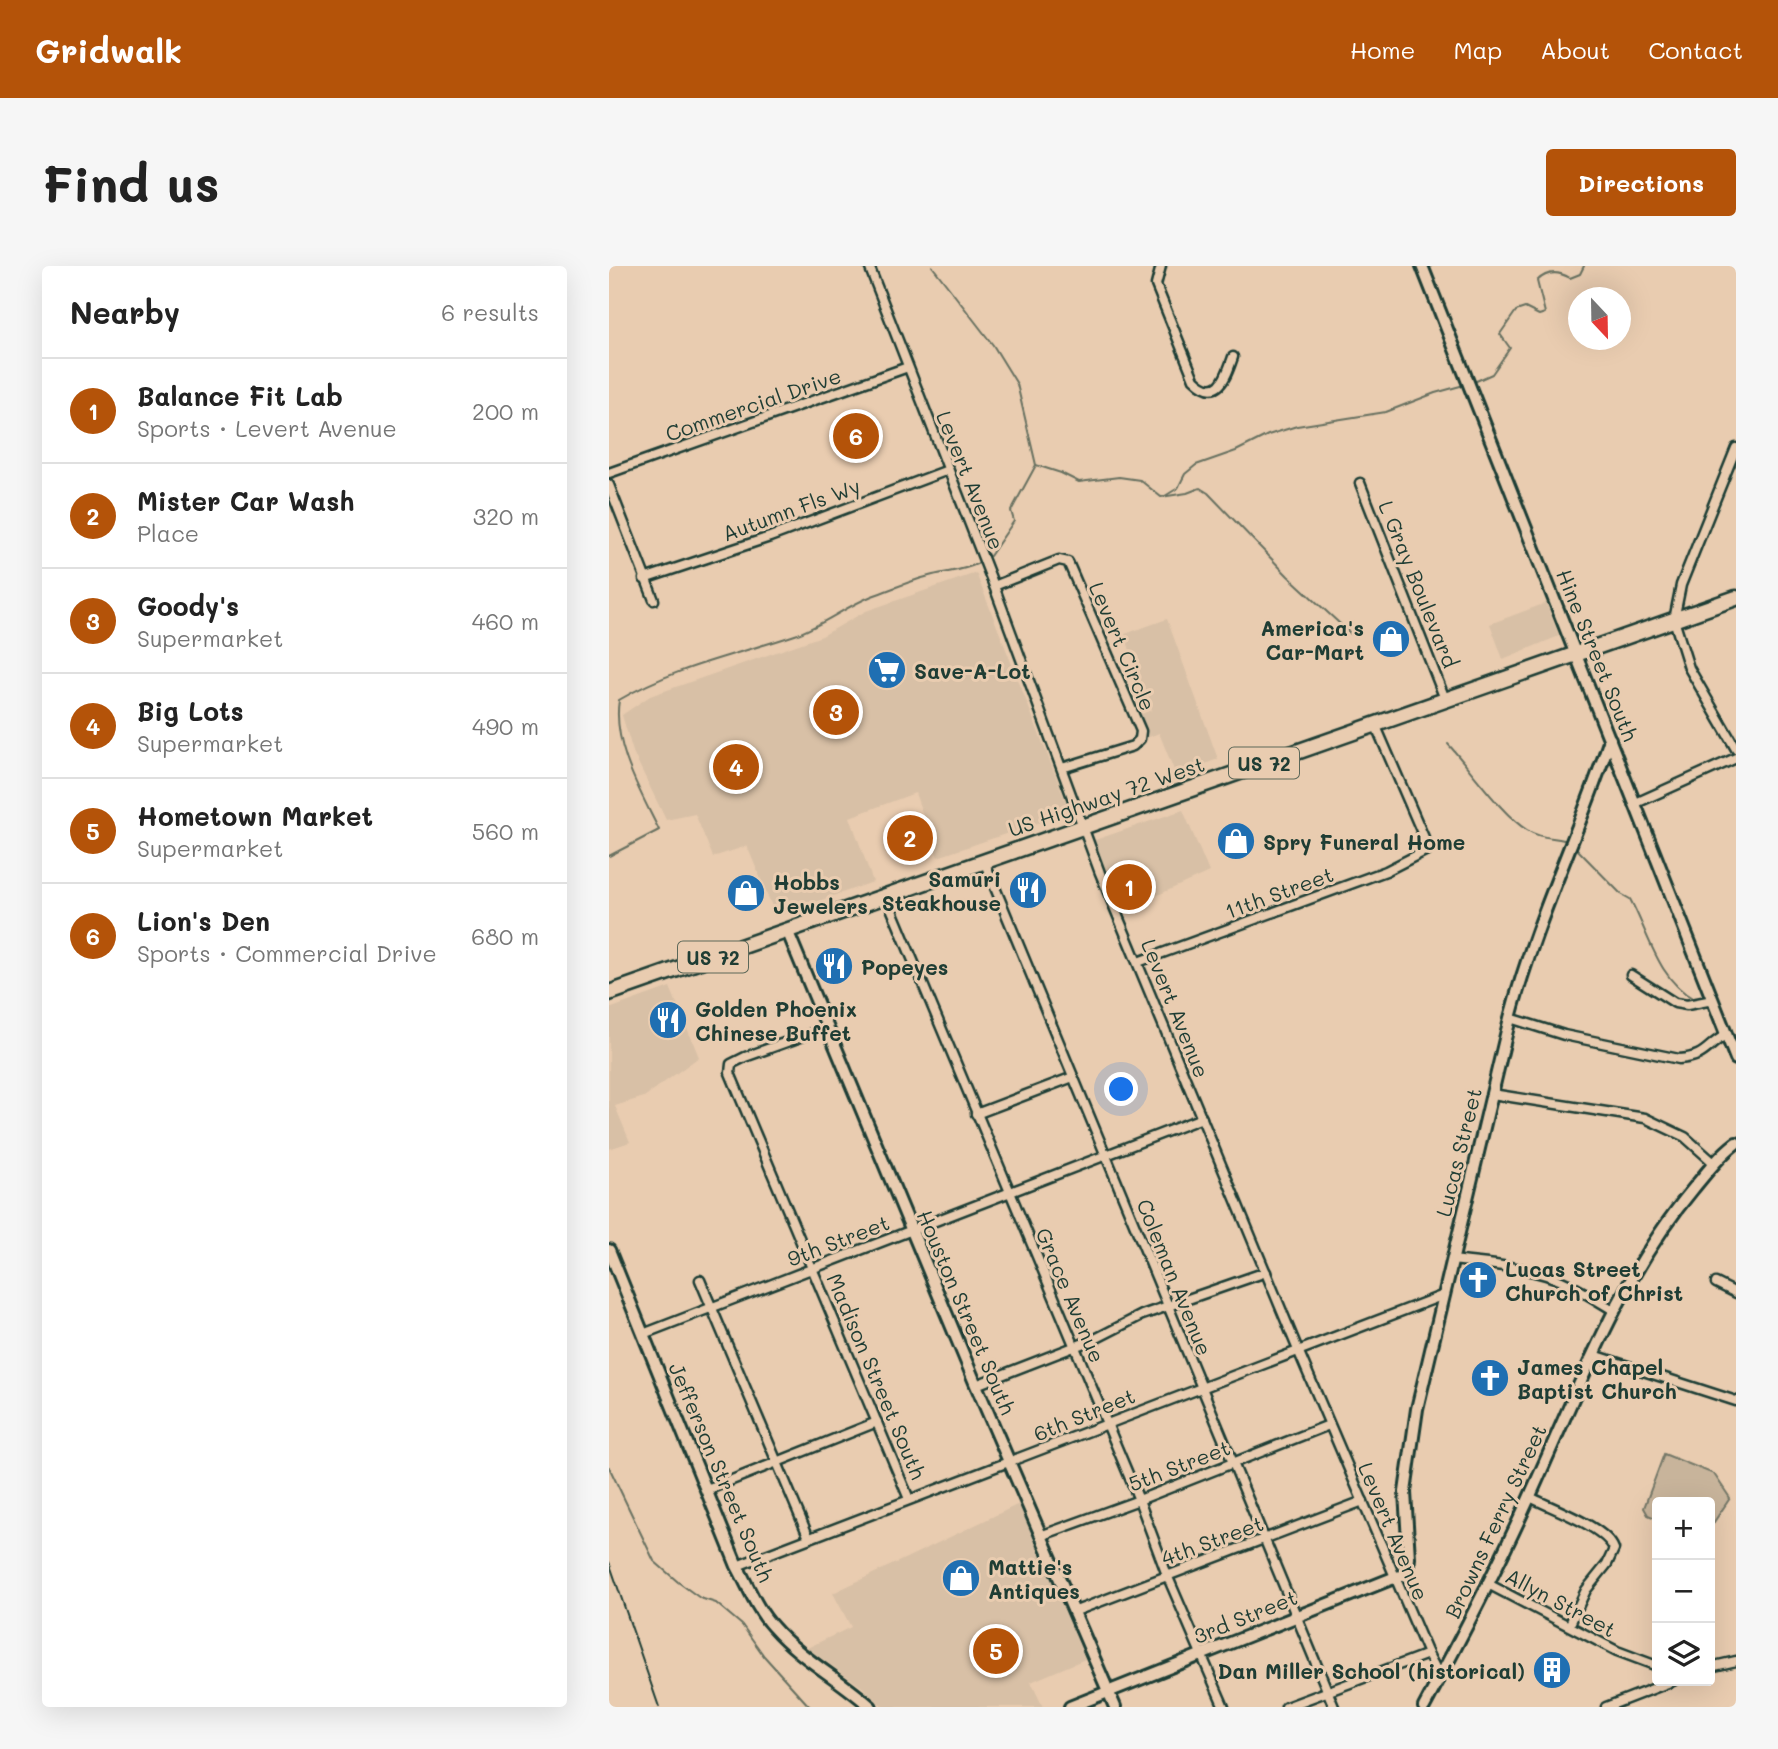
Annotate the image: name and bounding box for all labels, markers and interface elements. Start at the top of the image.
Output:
text: Gridwalk [35,28,182,71]
text: Home [1350,34,1415,65]
text: Map [1453,34,1502,65]
text: About [1540,34,1610,65]
text: Contact [1648,34,1743,65]
button: Directions [1546,149,1736,216]
text: Find us [42,151,220,214]
north arrow [1568,287,1631,350]
text: Nearby [70,292,180,332]
text: 6 results [441,297,539,327]
street label: Commercial Drive [662,361,844,447]
text: Balance Fit Lab [137,379,343,413]
text: 1 [88,396,98,426]
text: 200 m [472,396,539,426]
street label: Levert Avenue [931,407,1011,553]
pin: 6 [833,410,879,462]
text: Sports · Levert Avenue [137,413,397,443]
street label: Autumn Fls Wy [718,471,864,547]
text: Mister Car Wash [137,484,354,518]
street label: L Gray Boulevard [1373,496,1465,672]
text: 2 [87,501,99,531]
text: 320 m [473,501,539,531]
text: Place [137,518,199,548]
street label: Hine Street South [1551,565,1645,745]
street label: Levert Circle [1084,578,1162,714]
text: Goody's [137,589,239,623]
text: 3 [86,606,100,636]
text: 460 m [472,606,539,636]
place label: America's Car-Mart [1260,614,1364,665]
shop icon: America's Car-Mart [1370,618,1412,660]
text: Supermarket [137,623,283,653]
supermarket icon: Save-A-Lot [866,649,908,691]
place label: Save-A-Lot [914,657,1031,684]
pin: 3 [813,686,859,738]
text: Big Lots [137,694,244,728]
text: 4 [86,711,100,741]
text: 490 m [472,711,539,741]
text: Supermarket [137,728,283,758]
pin: 4 [713,741,759,793]
road number: US 72 [1229,748,1299,778]
street label: US Highway 72 West [1004,750,1208,842]
text: Hometown Market [137,799,373,833]
pin: 2 [887,812,933,864]
text: 5 [86,816,100,846]
text: 560 m [472,816,539,846]
shop icon: Spry Funeral Home [1215,820,1257,862]
place label: Spry Funeral Home [1263,828,1465,856]
text: Supermarket [137,833,283,863]
street label: 11th Street [1221,860,1337,924]
pin: 1 [1106,861,1152,913]
place label: Samuri Steakhouse [882,865,1001,916]
place label: Hobbs Jewelers [773,868,868,919]
restaurant icon: Samuri Steakhouse [1007,869,1049,911]
shop icon: Hobbs Jewelers [725,872,767,914]
text: Lion's Den [137,904,270,938]
text: 6 [86,921,100,951]
text: 680 m [471,921,539,951]
street label: Levert Avenue [1136,935,1216,1081]
text: Sports · Commercial Drive [137,938,437,968]
road number: US 72 [678,942,748,972]
restaurant icon: Popeyes [813,945,855,987]
place label: Popeyes [861,953,948,981]
place label: Golden Phoenix Chinese Buffet [695,995,857,1046]
restaurant icon: Golden Phoenix Chinese Buffet [647,999,689,1041]
your location [1104,1072,1138,1106]
street label: Lucas Street [1429,1085,1487,1219]
street label: Coleman Avenue [1131,1195,1219,1359]
street label: Houston Street South [912,1206,1022,1418]
street label: 9th Street [783,1208,893,1272]
street label: Grace Avenue [1030,1223,1112,1367]
place label: Lucas Street Church of Christ [1505,1255,1683,1306]
church icon: Lucas Street Church of Christ [1457,1259,1499,1301]
street label: Madison Street South [821,1269,933,1483]
place label: James Chapel Baptist Church [1517,1353,1677,1404]
church icon: James Chapel Baptist Church [1469,1357,1511,1399]
street label: Jefferson Street South [663,1358,781,1586]
street label: 6th Street [1029,1381,1139,1447]
street label: Browns Ferry Street [1438,1420,1552,1622]
street label: 5th Street [1124,1433,1234,1497]
street label: Levert Avenue [1353,1458,1435,1604]
map controls [1652,1497,1715,1686]
button: + [1652,1497,1715,1560]
street label: 4th Street [1157,1509,1267,1571]
place label: Mattie's Antiques [988,1553,1080,1604]
shop icon: Mattie's Antiques [940,1557,982,1599]
button: − [1652,1560,1715,1623]
street label: Allyn Street [1501,1562,1621,1642]
street label: 3rd Street [1189,1583,1301,1649]
button: layers [1652,1623,1715,1686]
pin: 5 [973,1625,1019,1677]
building icon: Dan Miller School (historical) [1531,1649,1573,1691]
place label: Dan Miller School (historical) [1217,1657,1525,1684]

